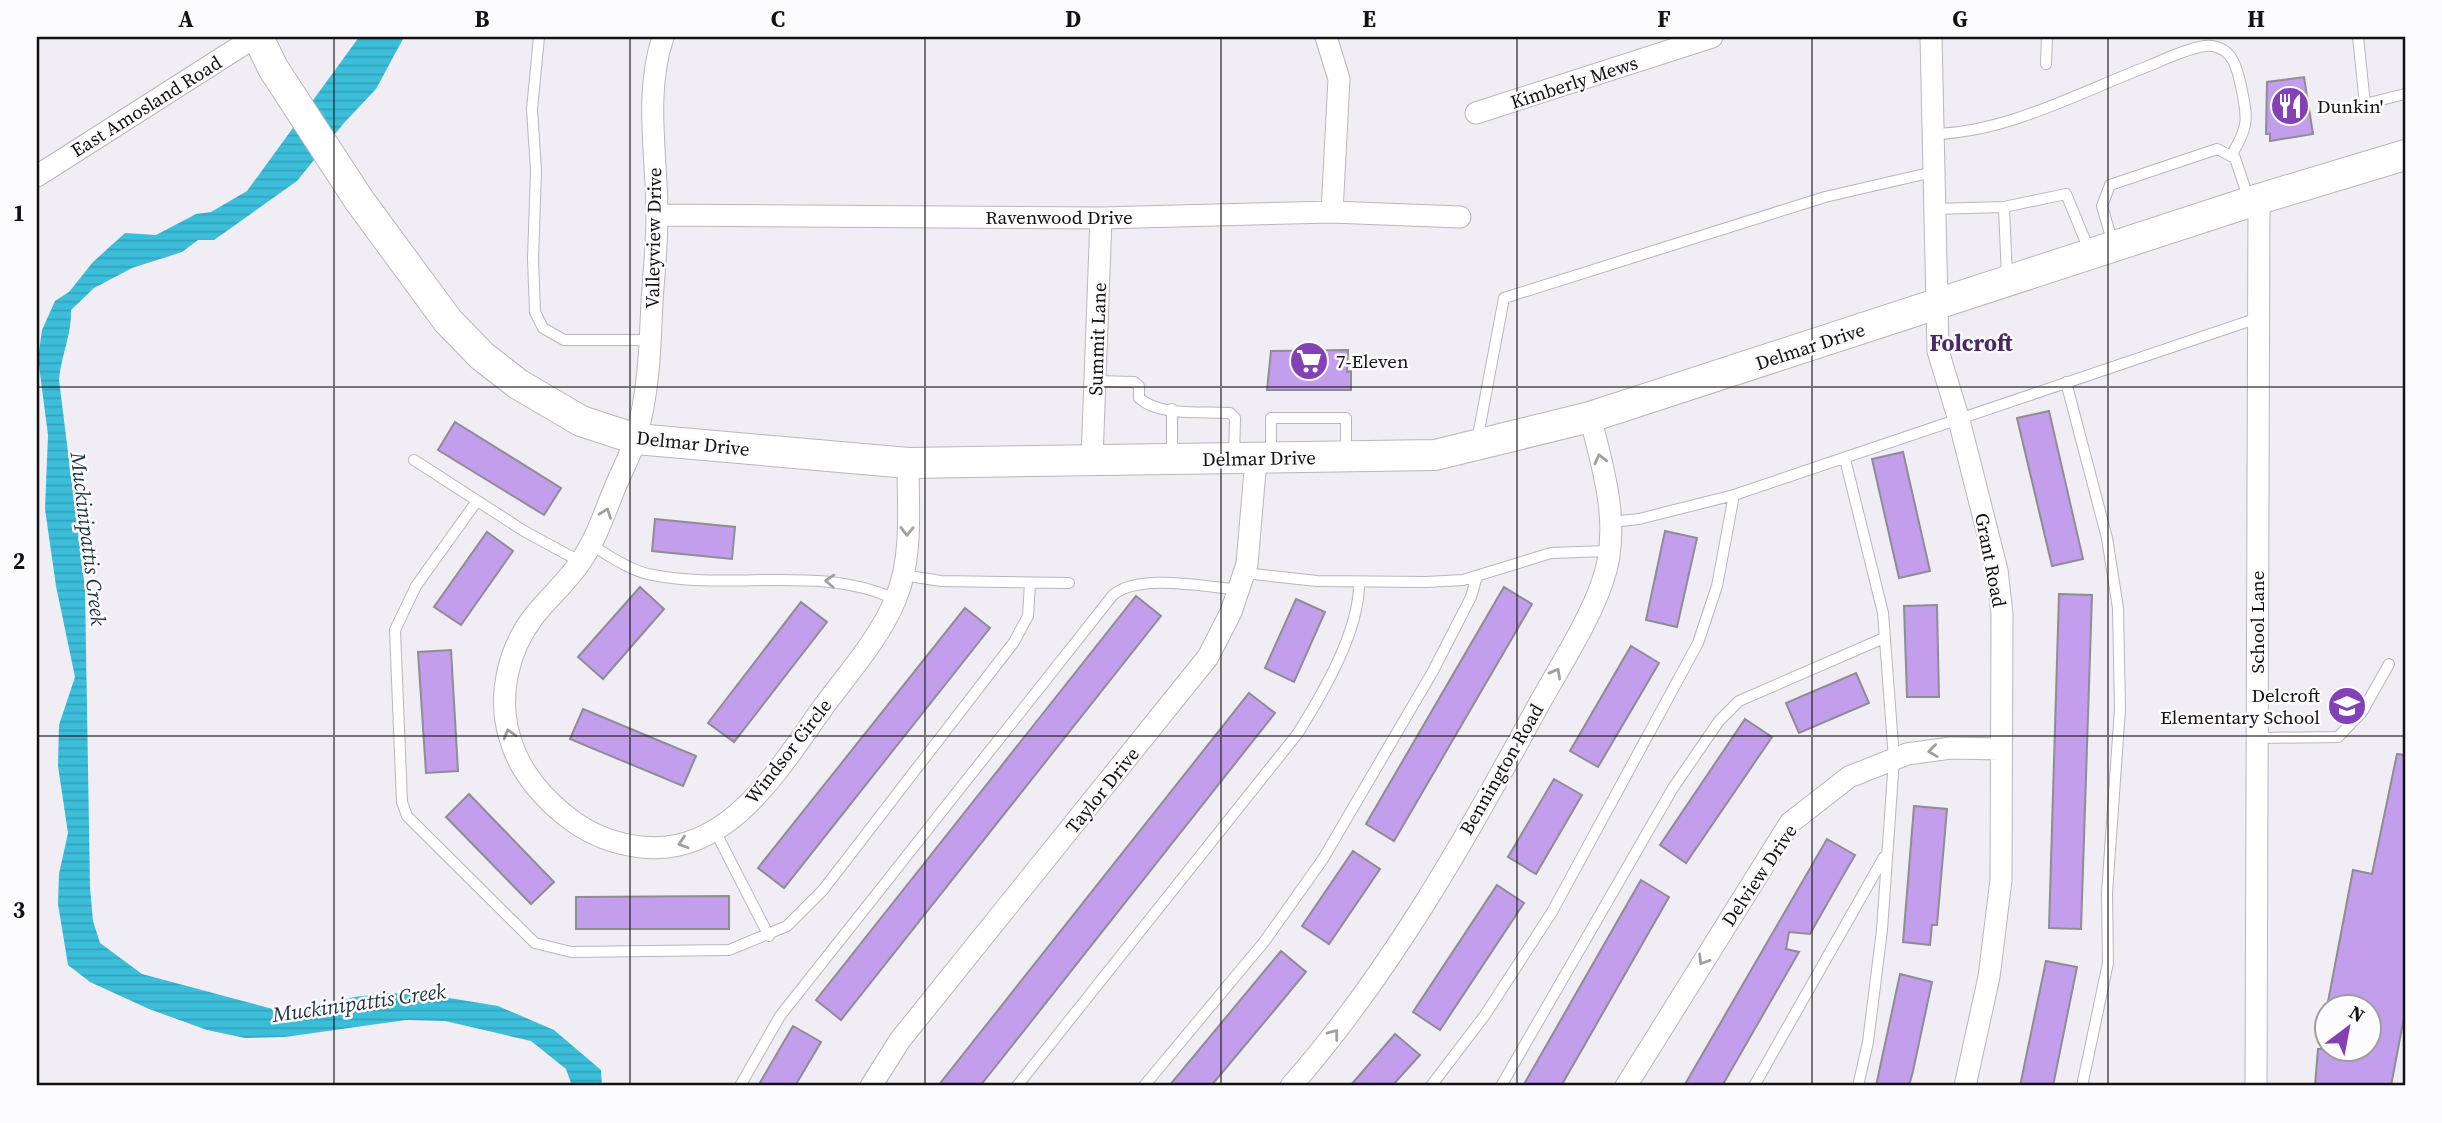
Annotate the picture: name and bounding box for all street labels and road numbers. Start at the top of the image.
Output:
street label: East Amosland Road [66,49,226,163]
street label: Kimberly Mews [1507,49,1641,115]
street label: Valleyview Drive [639,167,667,309]
street label: Ravenwood Drive [985,204,1133,230]
street label: Summit Lane [1082,282,1112,396]
street label: Delmar Drive [1752,316,1868,376]
street label: Delmar Drive [635,424,751,462]
street label: Delmar Drive [1202,444,1316,472]
street label: Grant Road [1969,511,2013,610]
street label: School Lane [2244,570,2270,674]
street label: Windsor Circle [739,693,837,809]
street label: Bennington Road [1453,699,1549,839]
street label: Taylor Drive [1059,741,1145,839]
street label: Delview Drive [1715,819,1803,931]

